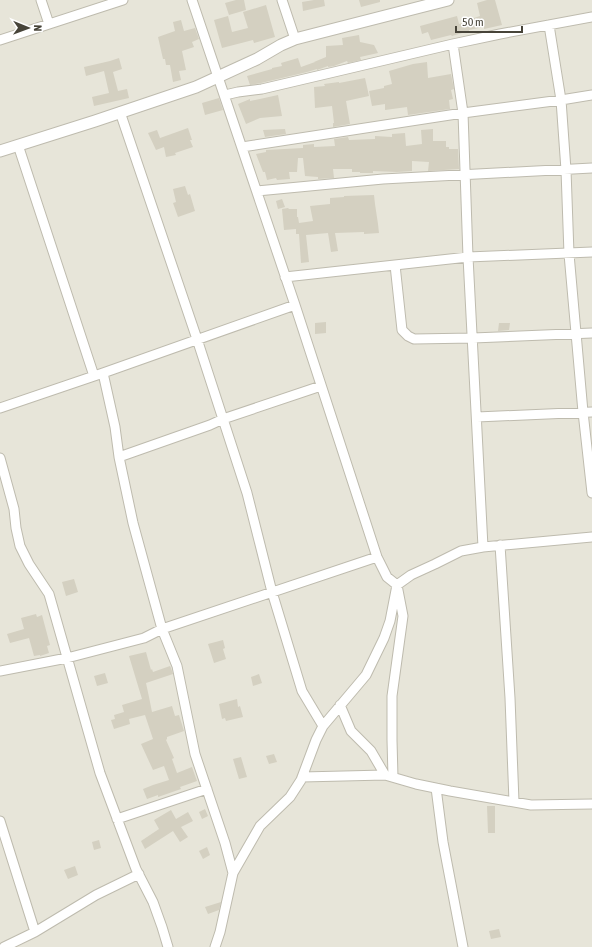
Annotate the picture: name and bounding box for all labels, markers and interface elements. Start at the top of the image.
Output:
north arrow [8,8,48,48]
scale bar [456,8,522,34]
text: 50 m [462,15,484,29]
text: N [32,25,44,32]

